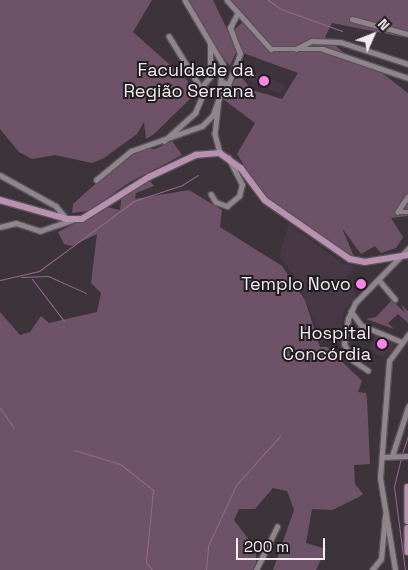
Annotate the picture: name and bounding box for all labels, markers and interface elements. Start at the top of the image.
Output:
north arrow [348,10,398,60]
text: N [374,15,394,34]
place label: Faculdade da Região Serrana [123,60,254,102]
marker: Faculdade da Região Serrana [258,75,270,87]
place label: Templo Novo [241,273,351,295]
marker: Templo Novo [355,278,367,290]
place label: Hospital Concórdia [283,323,371,366]
marker: Hospital Concórdia [375,337,389,351]
scale bar [238,528,327,560]
text: 200 m [244,537,289,556]

